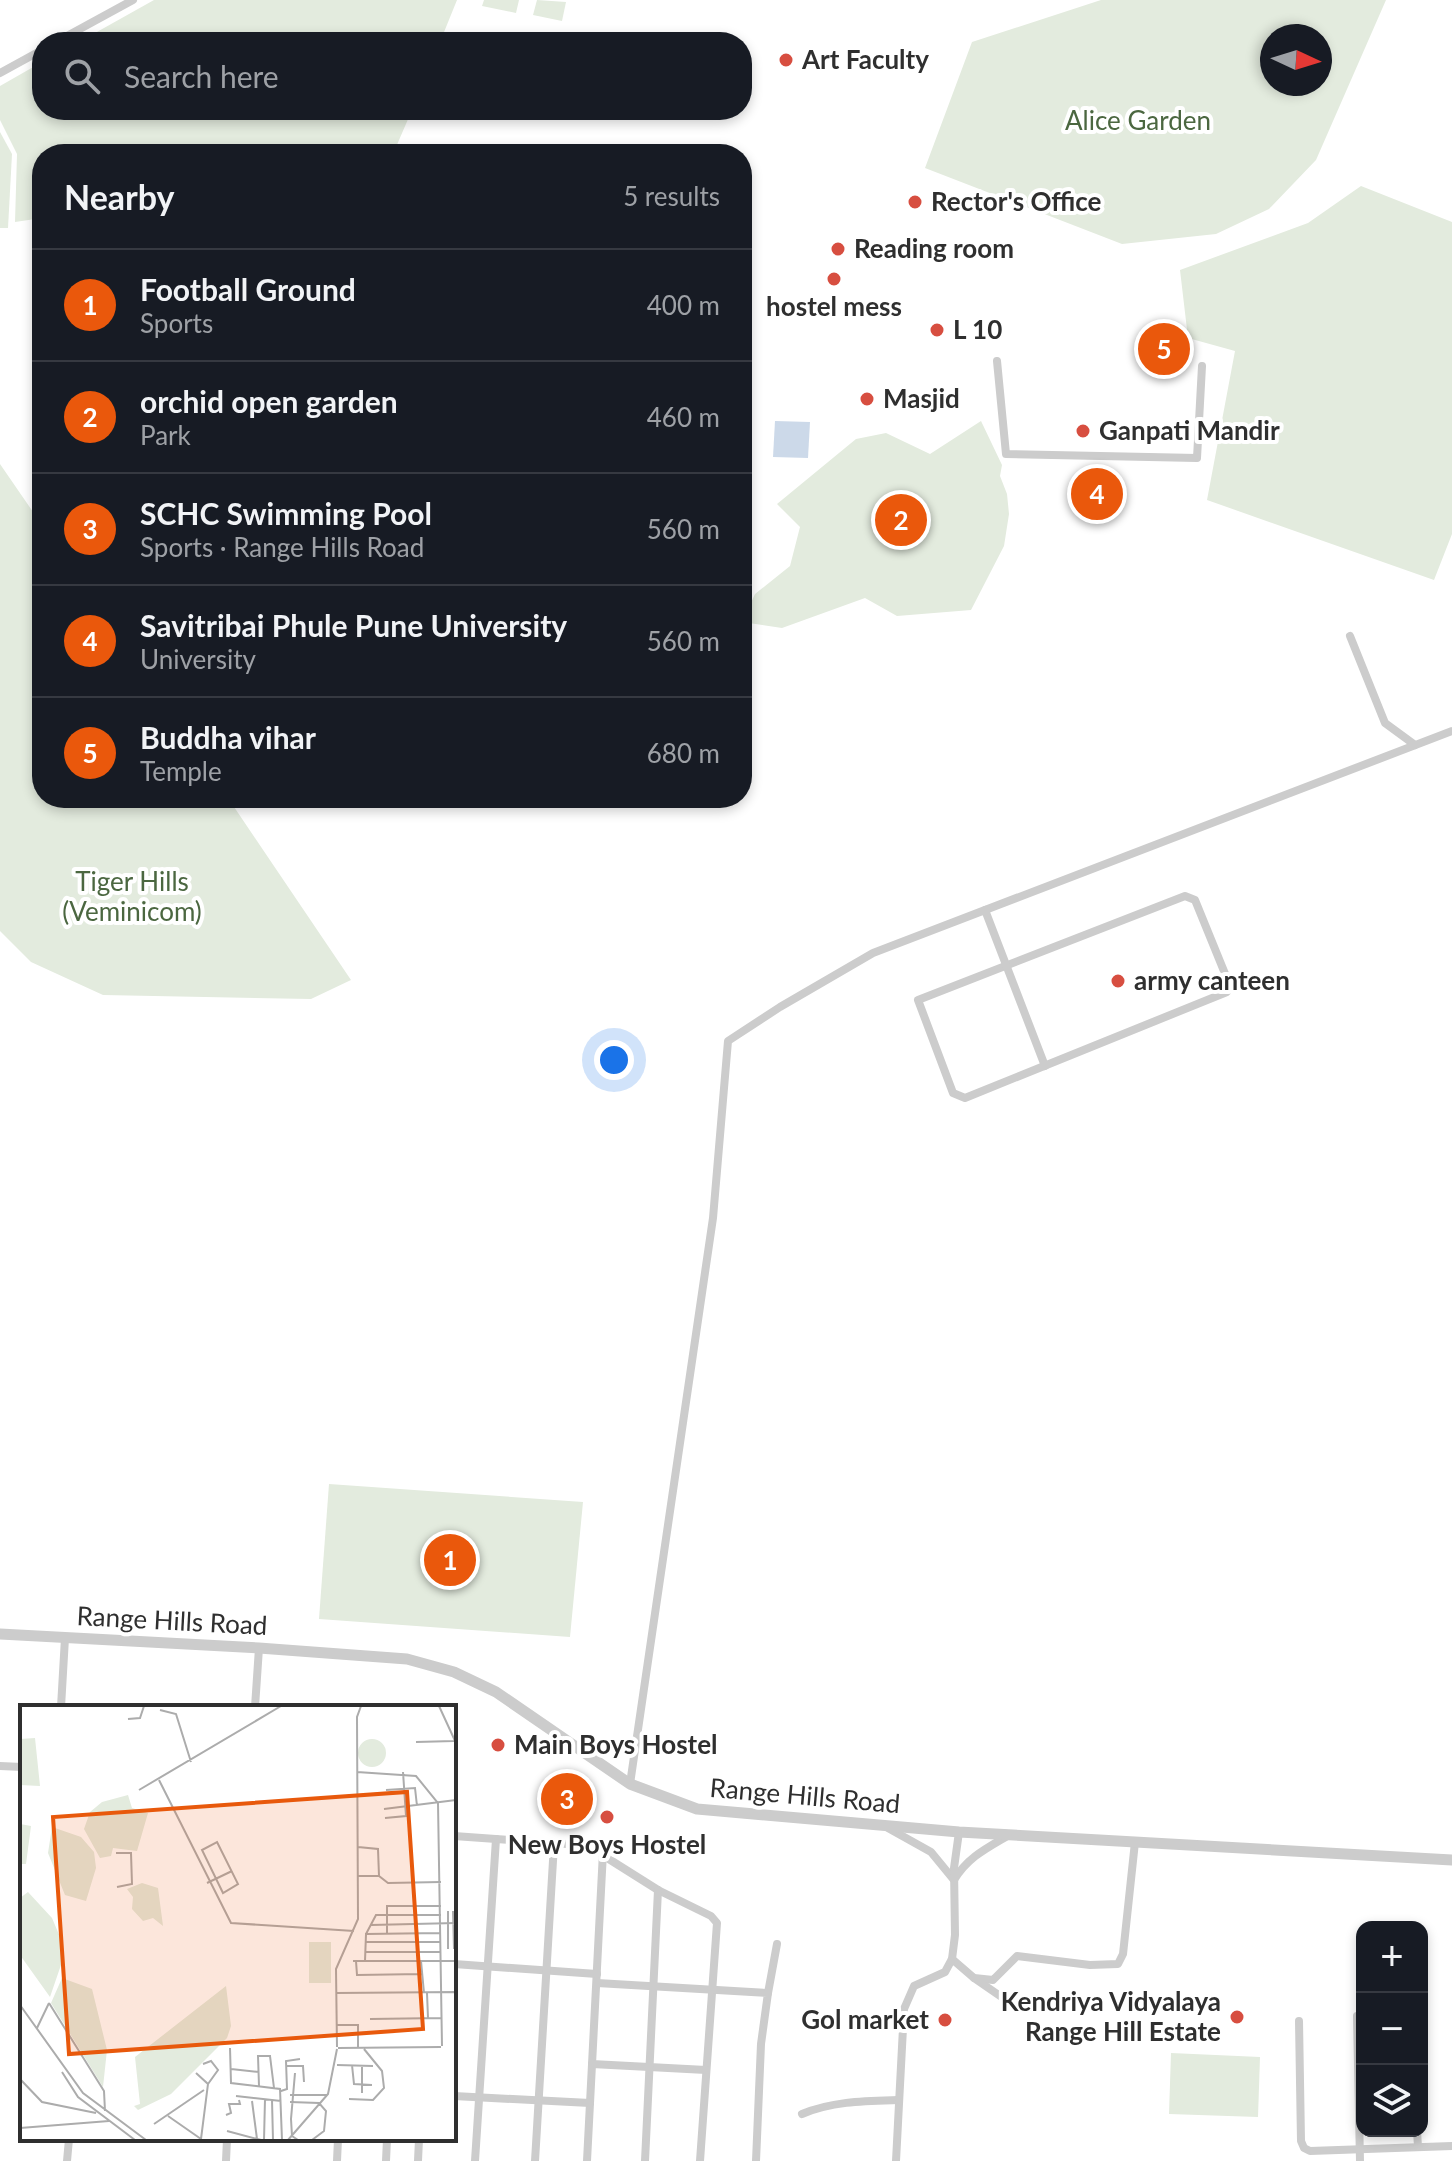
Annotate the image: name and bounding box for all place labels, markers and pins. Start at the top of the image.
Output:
place label: Art Faculty [801,43,929,75]
marker: Art Faculty [777,51,795,69]
place label: Rector's Office [931,185,1102,217]
marker: Rector's Office [906,193,924,211]
place label: Reading room [854,232,1014,264]
marker: Reading room [829,240,847,258]
marker: hostel mess [825,270,843,288]
place label: hostel mess [766,290,902,322]
place label: L 10 [953,313,1002,345]
pin: 5 [1138,319,1190,379]
marker: L 10 [928,321,946,339]
place label: Masjid [883,382,960,414]
marker: Masjid [858,390,876,408]
place label: Ganpati Mandir [1099,414,1280,446]
marker: Ganpati Mandir [1074,422,1092,440]
pin: 4 [1071,464,1123,524]
pin: 2 [875,490,927,550]
place label: army canteen [1134,964,1290,996]
marker: army canteen [1109,972,1127,990]
pin: 1 [424,1530,476,1590]
place label: Main Boys Hostel [514,1728,718,1760]
marker: Main Boys Hostel [489,1736,507,1754]
pin: 3 [541,1769,593,1829]
marker: New Boys Hostel [598,1808,616,1826]
place label: New Boys Hostel [508,1828,706,1860]
place label: Kendriya Vidyalaya Range Hill Estate [1001,1985,1221,2047]
place label: Gol market [801,2003,929,2035]
marker: Kendriya Vidyalaya Range Hill Estate [1228,2008,1246,2026]
marker: Gol market [936,2011,954,2029]

